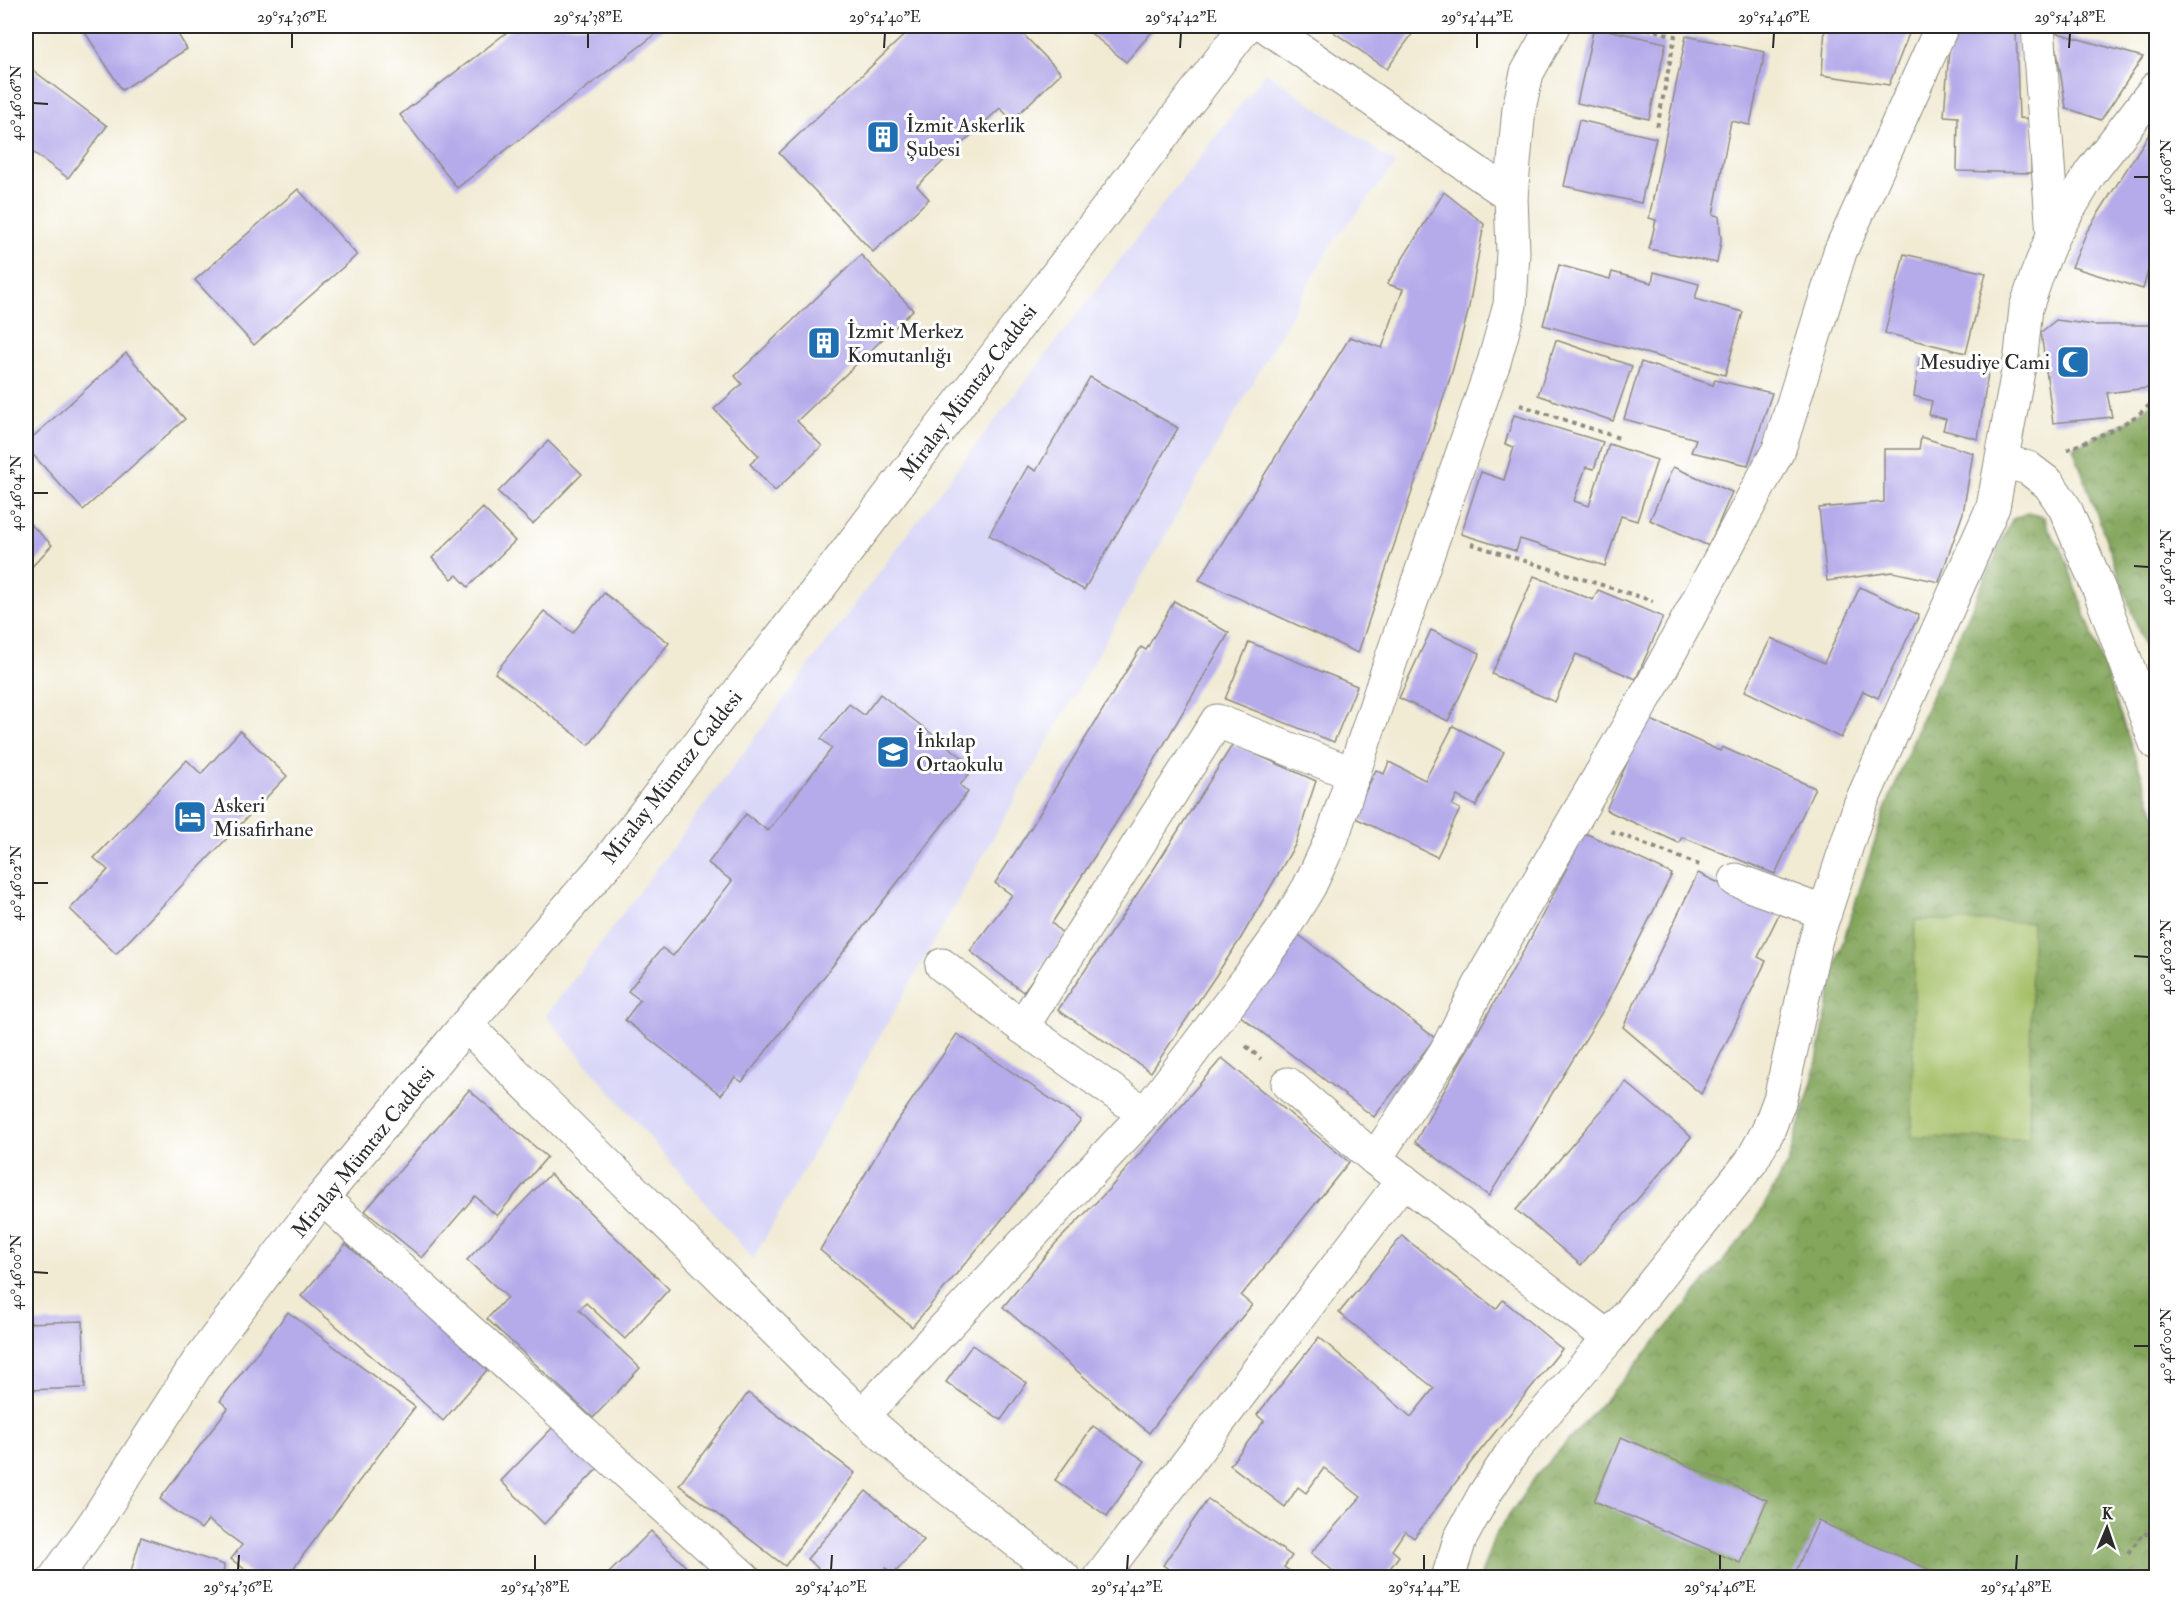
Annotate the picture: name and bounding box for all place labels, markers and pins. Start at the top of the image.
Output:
place label: İzmit Askerlik Şubesi [906,112,1025,163]
building icon: İzmit Askerlik Şubesi [865,119,901,155]
place label: İzmit Merkez Komutanlığı [847,318,964,369]
building icon: İzmit Merkez Komutanlığı [806,325,842,361]
mosque icon: Mesudiye Cami [2055,344,2091,380]
place label: Mesudiye Cami [1919,349,2050,376]
place label: İnkılap Ortaokulu [916,727,1003,778]
school or university icon: İnkılap Ortaokulu [875,734,911,770]
place label: Askeri Misafirhane [212,792,314,843]
hotel icon: Askeri Misafirhane [172,799,208,835]

